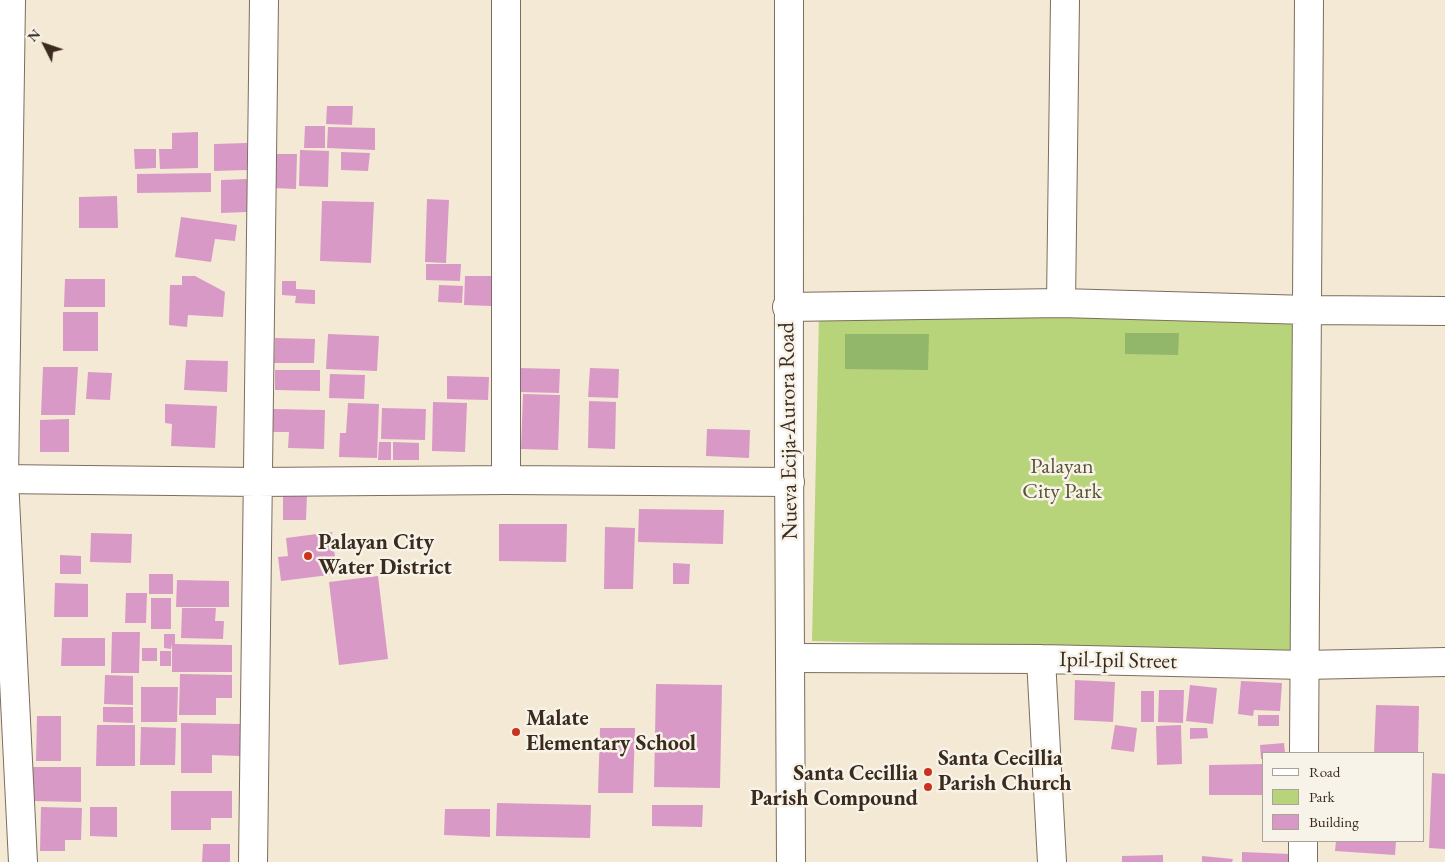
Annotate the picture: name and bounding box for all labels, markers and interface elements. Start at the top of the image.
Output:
north arrow [20,20,70,70]
text: N [23,25,44,45]
street label: Nueva Ecija-Aurora Road [774,322,804,540]
park label: Palayan City Park [1022,454,1102,506]
place label: Palayan City Water District [318,530,452,582]
marker: Palayan City Water District [302,550,314,562]
street label: Ipil-Ipil Street [1059,647,1177,675]
place label: Malate Elementary School [526,706,696,758]
marker: Malate Elementary School [510,726,522,738]
place label: Santa Cecillia Parish Church [938,746,1071,798]
legend [1262,752,1425,842]
place label: Santa Cecillia Parish Compound [750,761,918,812]
text: Road [1309,762,1340,781]
marker: Santa Cecillia Parish Church [922,766,934,778]
marker: Santa Cecillia Parish Compound [922,781,934,793]
text: Park [1309,787,1335,806]
text: Building [1309,812,1359,831]

